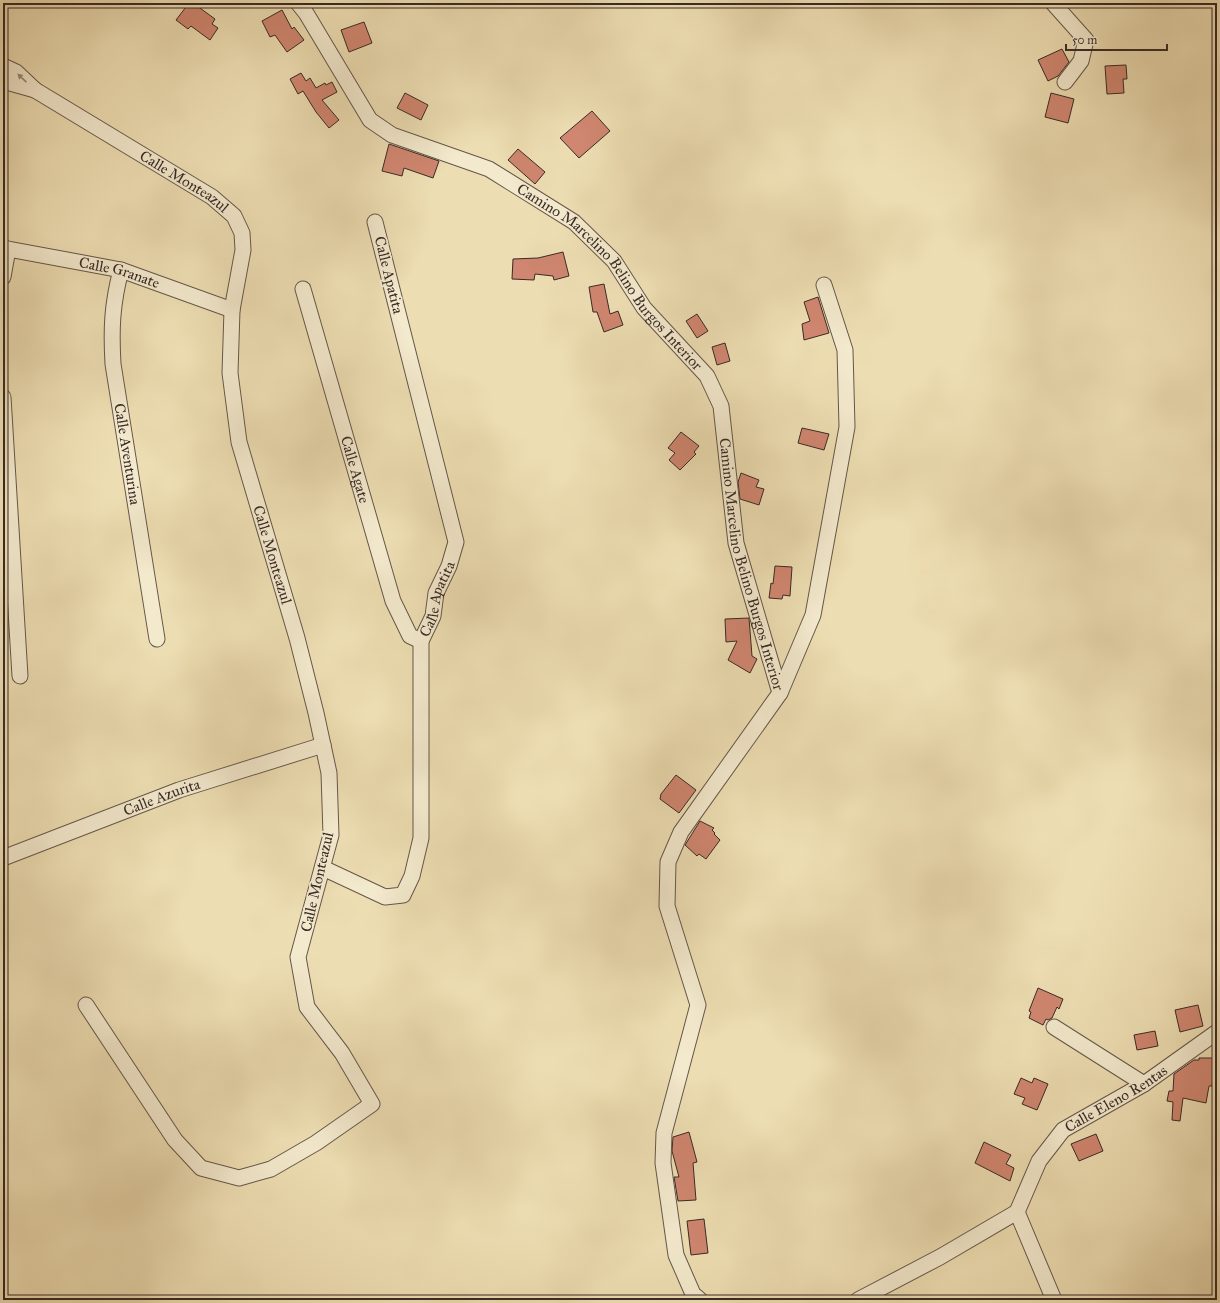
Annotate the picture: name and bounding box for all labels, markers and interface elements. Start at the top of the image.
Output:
scale bar [1066,26,1167,52]
text: 50 m [1072,33,1097,47]
one-way arrow [17,74,27,83]
street label: Calle Monteazul [136,146,233,217]
street label: Camino Marcelino Belino Burgos Interior [514,180,706,374]
street label: Calle Apatita [371,234,407,316]
street label: Calle Granate [77,253,162,292]
street label: Calle Aventurina [110,402,145,507]
street label: Calle Agate [337,434,373,505]
street label: Camino Marcelino Belino Burgos Interior [716,437,788,693]
street label: Calle Monteazul [249,503,296,607]
street label: Calle Apatita [415,559,459,640]
street label: Calle Azurita [121,775,203,820]
street label: Calle Monteazul [297,829,337,934]
street label: Calle Eleno Rentas [1062,1061,1171,1136]

